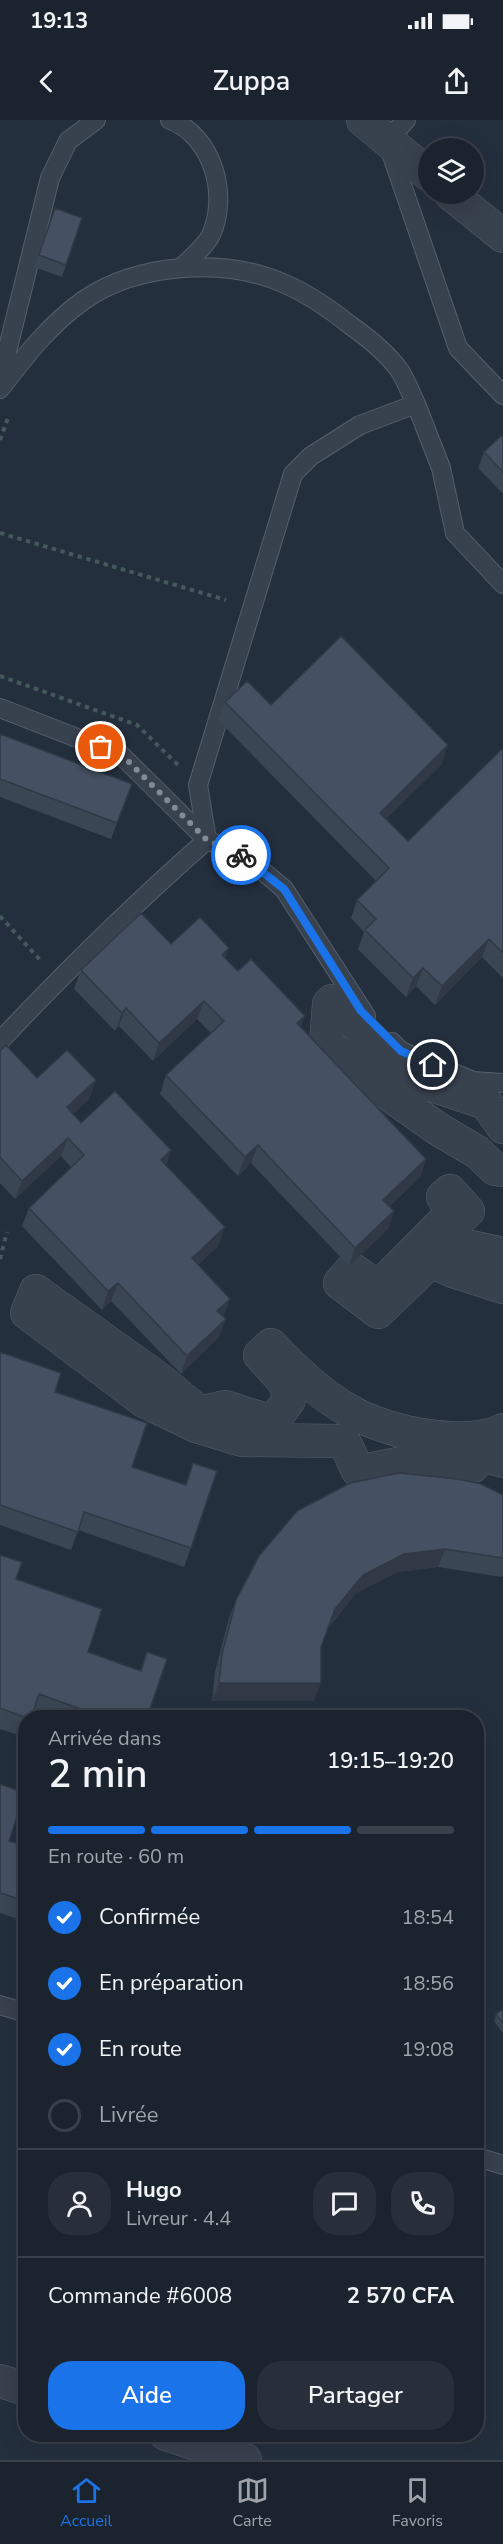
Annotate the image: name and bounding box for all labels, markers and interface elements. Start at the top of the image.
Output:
text: 19:13 [30,6,88,36]
text: Zuppa [213,63,290,100]
icon: back [30,65,63,98]
icon: share [440,65,473,98]
map controls [418,138,484,204]
button: layers [418,138,484,204]
pin [75,721,126,772]
icon: bag [84,730,117,763]
courier [211,825,271,885]
icon: bike [225,839,258,872]
pin [407,1039,458,1090]
icon: home [416,1048,449,1081]
text: Arrivée dans [48,1725,161,1752]
text: 19:15–19:20 [327,1746,454,1776]
text: 2 min [48,1748,147,1801]
text: En route · 60 m [48,1843,184,1870]
icon: check [48,1901,81,1934]
text: Confirmée [99,1902,200,1932]
text: 18:54 [401,1904,454,1931]
icon: check [48,1967,81,2000]
text: En préparation [99,1968,244,1998]
text: 18:56 [401,1970,454,1997]
icon: check [48,2033,81,2066]
text: En route [99,2034,182,2064]
text: 19:08 [401,2036,454,2063]
text: Livrée [99,2100,159,2130]
button: person [48,2172,111,2235]
button: chat [313,2172,376,2235]
button: phone [391,2172,454,2235]
text: Hugo [126,2175,182,2205]
text: Livreur · 4.4 [126,2205,231,2232]
text: Commande #6008 [48,2281,232,2311]
text: 2 570 CFA [347,2281,454,2311]
button: Aide [48,2361,245,2430]
button: Partager [257,2361,454,2430]
tab: Accueil [60,2474,112,2532]
tab: Carte [232,2474,272,2532]
tab: Favoris [392,2474,443,2532]

